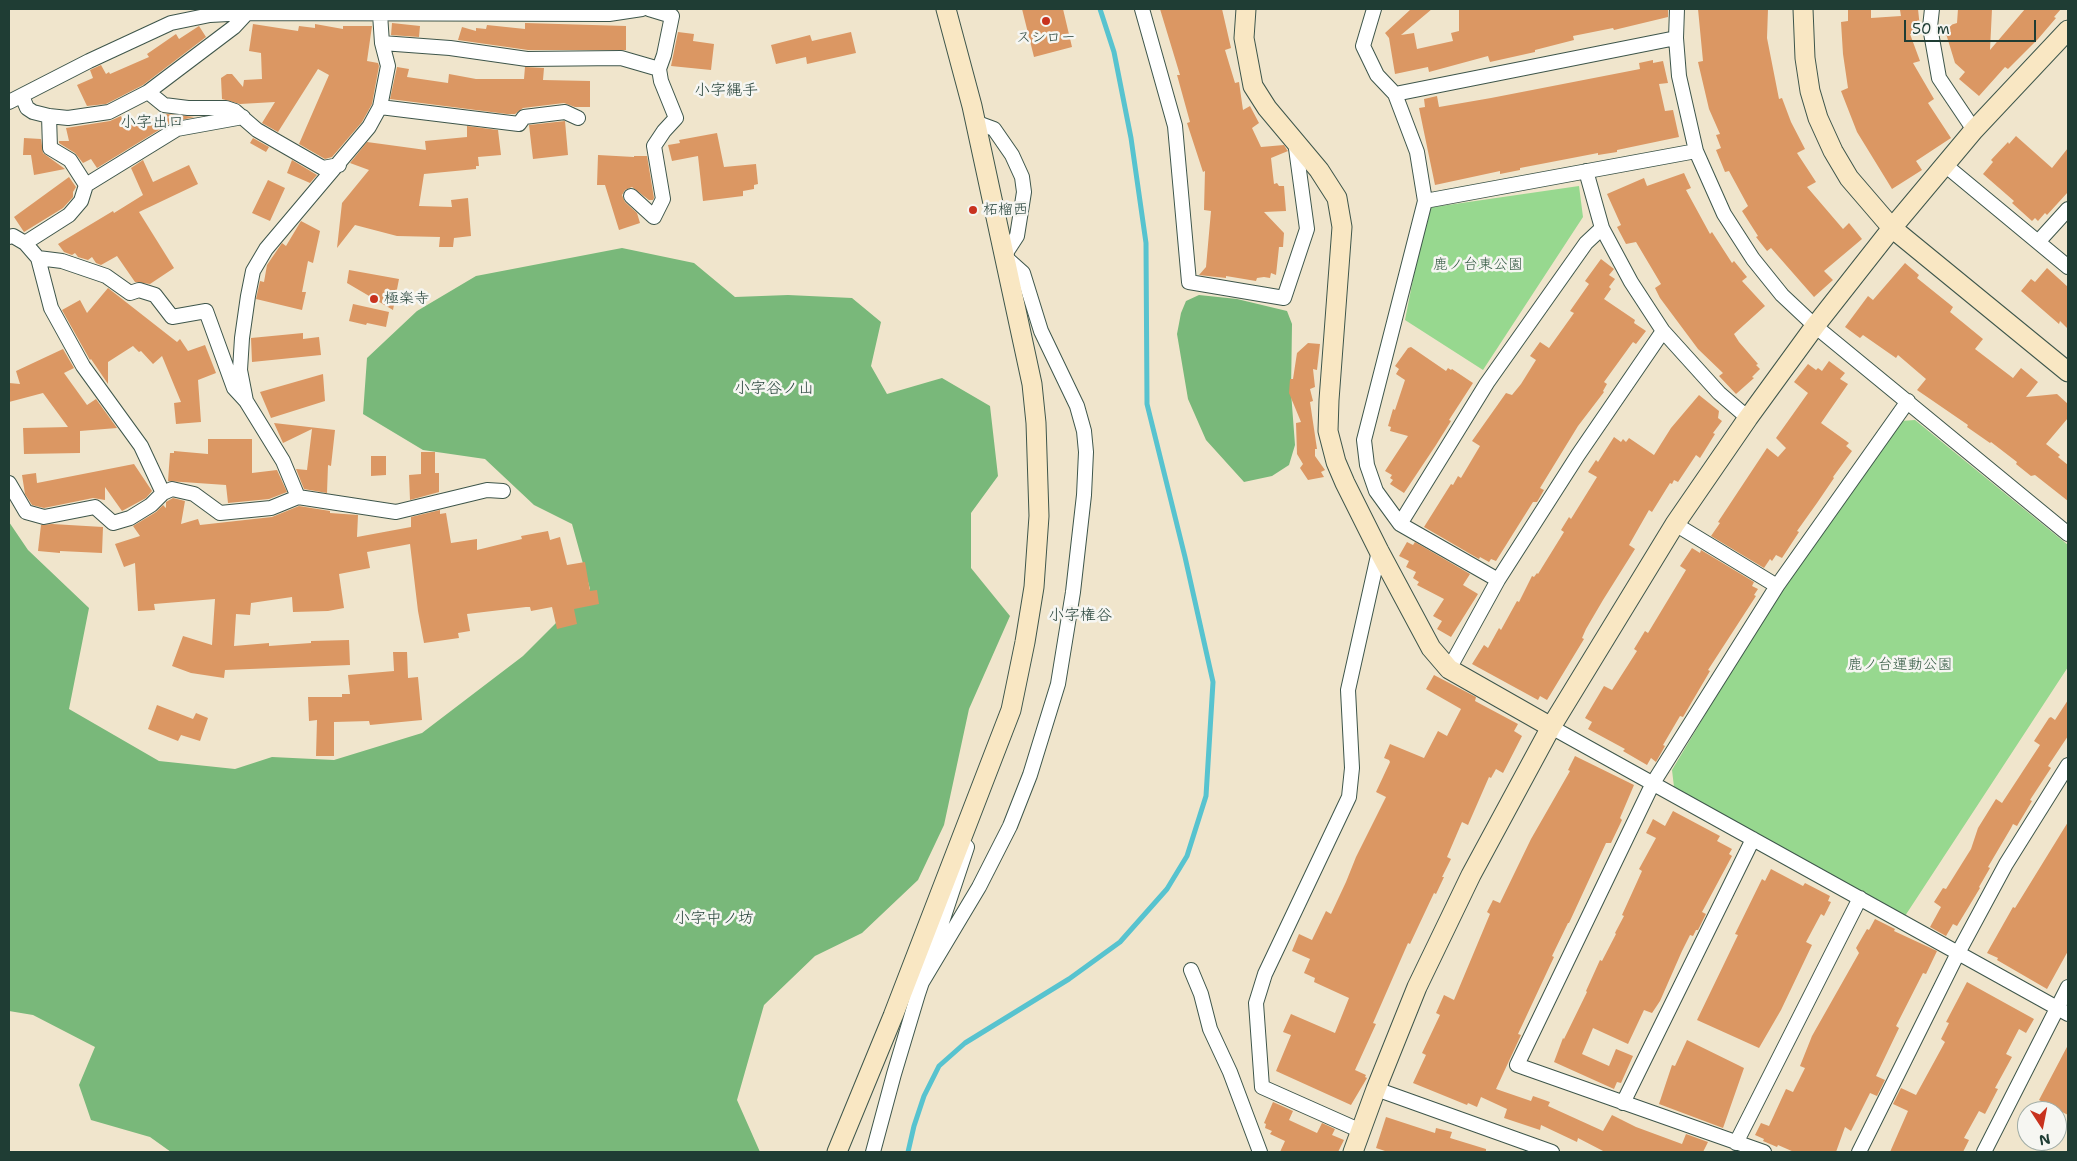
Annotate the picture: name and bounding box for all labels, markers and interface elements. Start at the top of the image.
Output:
scale bar [1907,10,2040,42]
marker: スシロー [1040,15,1052,27]
text: 50 m [1912,19,1950,39]
place label: スシロー [1016,29,1076,47]
district label: 小字縄手 [694,81,758,101]
district label: 小字出口 [120,113,184,133]
place label: 柘榴西 [983,201,1028,219]
marker: 柘榴西 [967,204,979,216]
park label: 鹿ノ台東公園 [1433,256,1523,274]
place label: 極楽寺 [384,290,429,308]
marker: 極楽寺 [368,293,380,305]
district label: 小字谷ノ山 [734,379,814,399]
district label: 小字権谷 [1048,606,1112,626]
park label: 鹿ノ台運動公園 [1848,656,1952,674]
district label: 小字中ノ坊 [674,909,754,929]
north arrow [2017,1101,2067,1151]
text: N [2038,1130,2052,1150]

